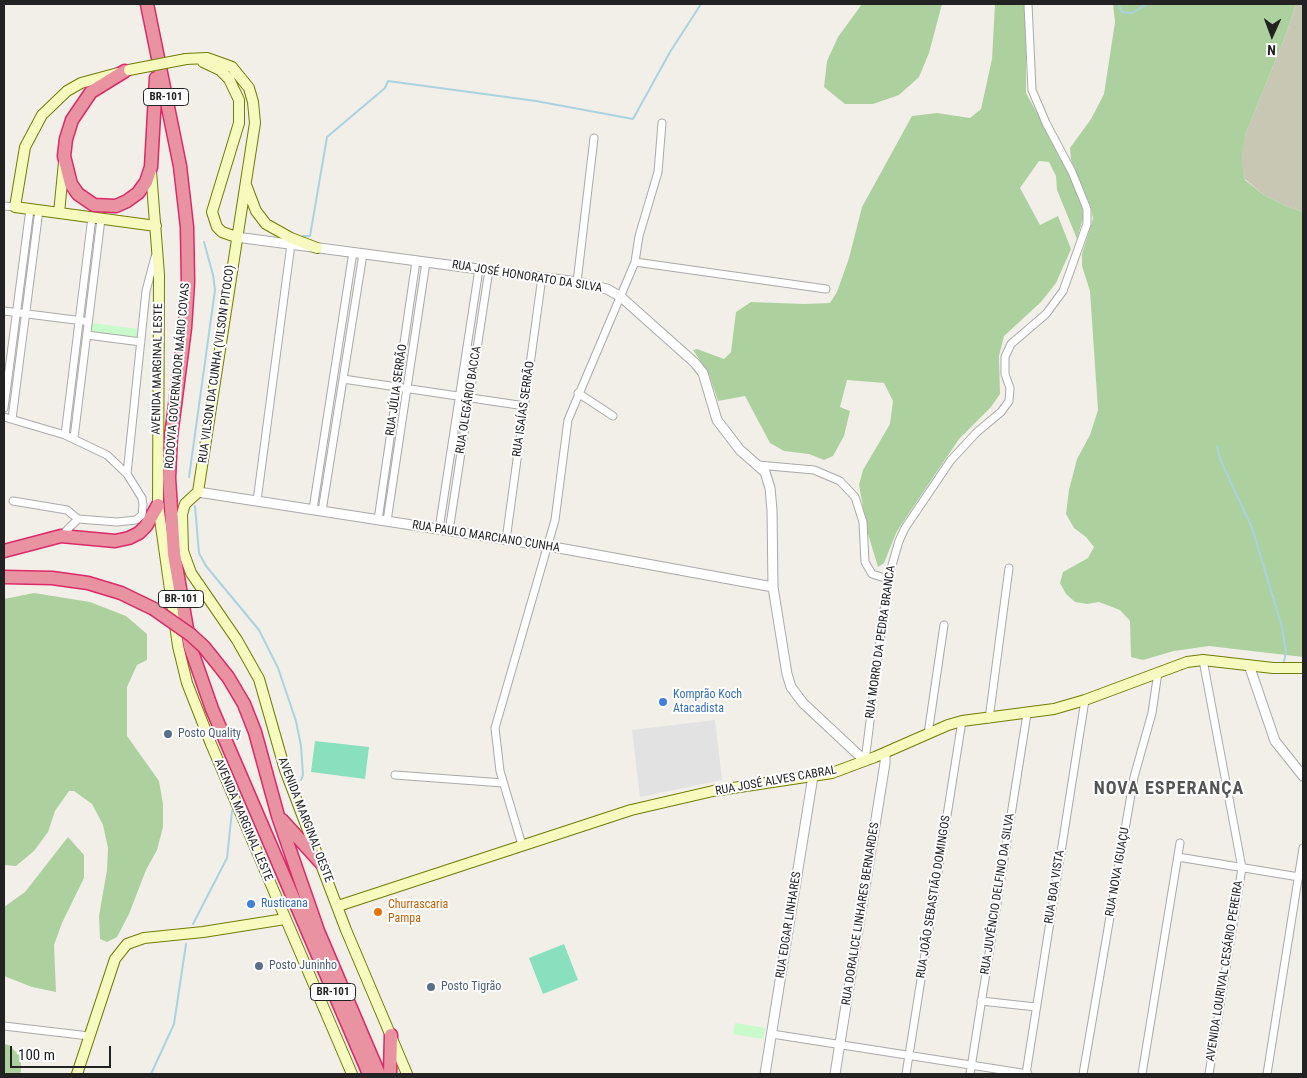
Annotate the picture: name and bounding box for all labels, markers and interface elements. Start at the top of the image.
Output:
north arrow [1247,10,1297,60]
text: N [1267,42,1276,58]
road number: BR-101 [144,88,188,105]
street label: RUA JOSÉ HONORATO DA SILVA [451,258,603,296]
street label: RUA VILSON DA CUNHA (VILSON PITOCO) [196,264,238,464]
street label: RODOVIA GOVERNADOR MÁRIO COVAS [163,282,193,470]
street label: AVENIDA MARGINAL LESTE [150,303,166,435]
street label: RUA JÚLIA SERRÃO [383,343,411,437]
street label: RUA OLEGÁRIO BACCA [453,345,485,455]
street label: RUA ISAÍAS SERRÃO [510,360,538,458]
street label: RUA PAULO MARCIANO CUNHA [411,518,561,556]
street label: RUA MORRO DA PEDRA BRANCA [863,564,899,720]
road number: BR-101 [158,590,204,608]
place label: Komprão Koch Atacadista [673,688,742,716]
marker: Komprão Koch Atacadista [657,696,669,708]
place label: Posto Quality [178,727,241,741]
marker: Posto Quality [162,728,174,740]
street label: AVENIDA MARGINAL OESTE [274,755,336,885]
street label: AVENIDA MARGINAL LESTE [211,757,275,883]
street label: RUA JOSÉ ALVES CABRAL [714,763,838,799]
district label: NOVA ESPERANÇA [1092,778,1246,800]
street label: RUA JUVÊNCIO DELFINO DA SILVA [978,812,1018,976]
street label: RUA JOÃO SEBASTIÃO DOMINGOS [914,815,954,979]
street label: RUA DORALICE LINHARES BERNARDES [839,822,883,1006]
street label: RUA NOVA IGUAÇU [1103,826,1133,918]
street label: RUA BOA VISTA [1042,849,1068,925]
street label: RUA EDGAR LINHARES [773,871,805,979]
street label: AVENIDA LOURIVAL CESÁRIO PEREIRA [1204,880,1246,1062]
place label: Rusticana [261,897,308,911]
marker: Rusticana [245,898,257,910]
place label: Churrascaria Pampa [388,898,448,926]
marker: Churrascaria Pampa [372,906,384,918]
place label: Posto Juninho [269,959,337,973]
marker: Posto Juninho [253,960,265,972]
place label: Posto Tigrão [441,980,501,994]
marker: Posto Tigrão [425,981,437,993]
road number: BR-101 [310,984,356,1000]
scale bar [12,1036,114,1068]
text: 100 m [18,1046,55,1064]

